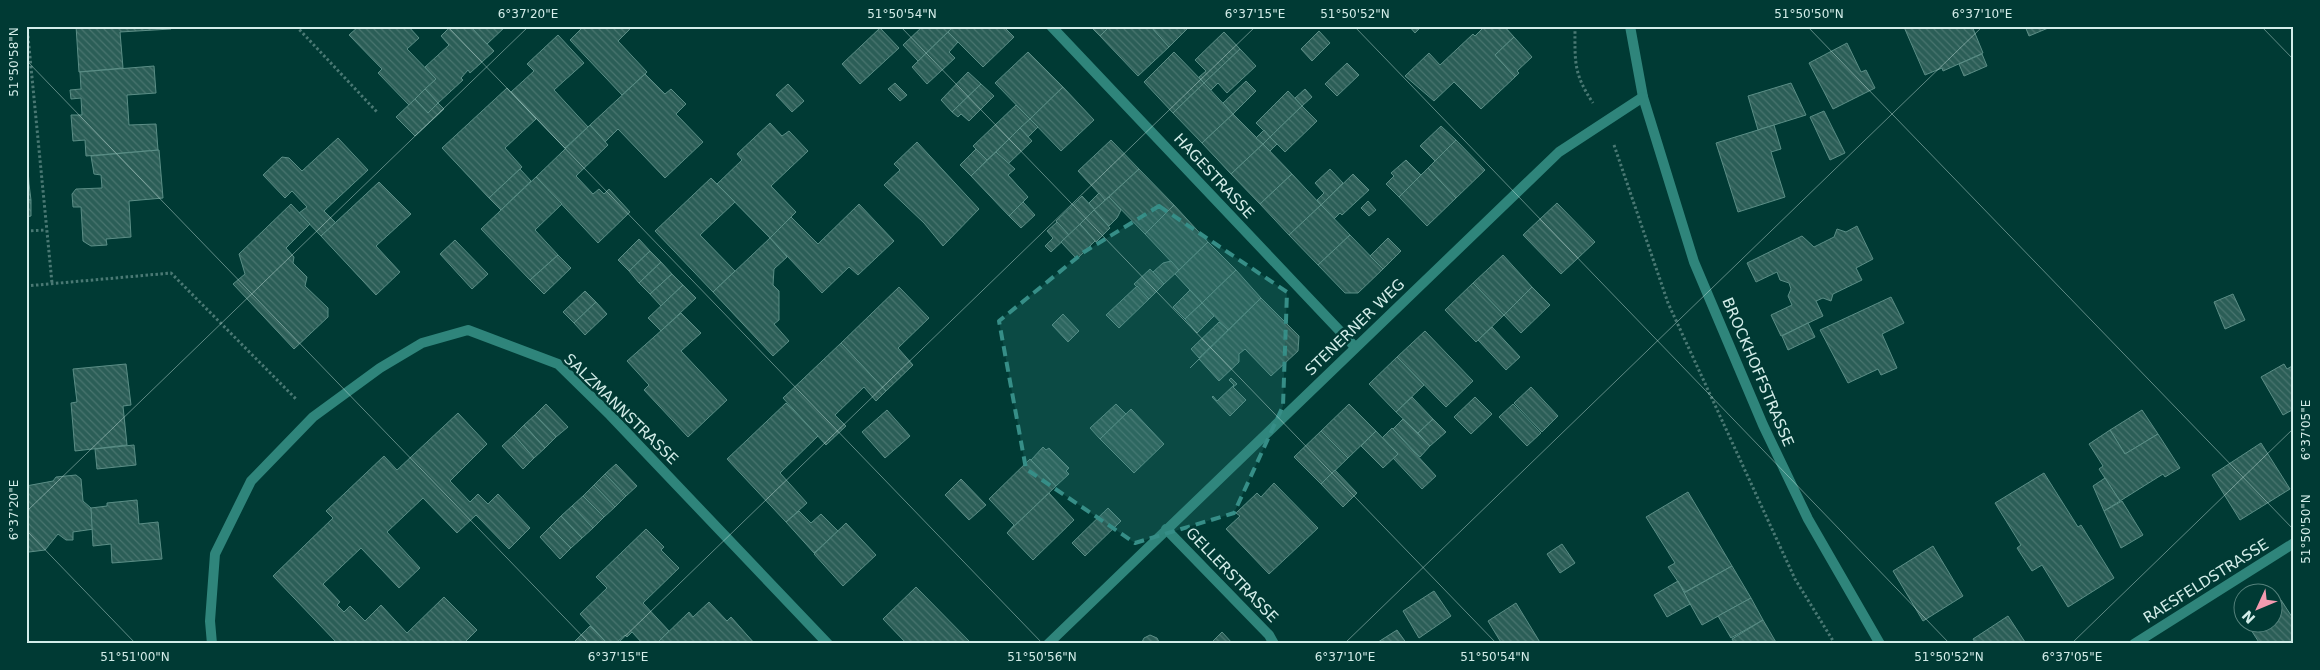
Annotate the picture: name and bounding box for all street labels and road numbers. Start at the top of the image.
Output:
street label: HAGESTRASSE [1170,130,1258,222]
street label: STENERNER WEG [1302,275,1408,379]
street label: BROCKHOFFSTRASSE [1718,295,1798,449]
street label: SALZMANNSTRASSE [560,350,682,468]
street label: GELLERSTRASSE [1182,524,1282,626]
street label: RAESFELDSTRASSE [2140,535,2272,627]

